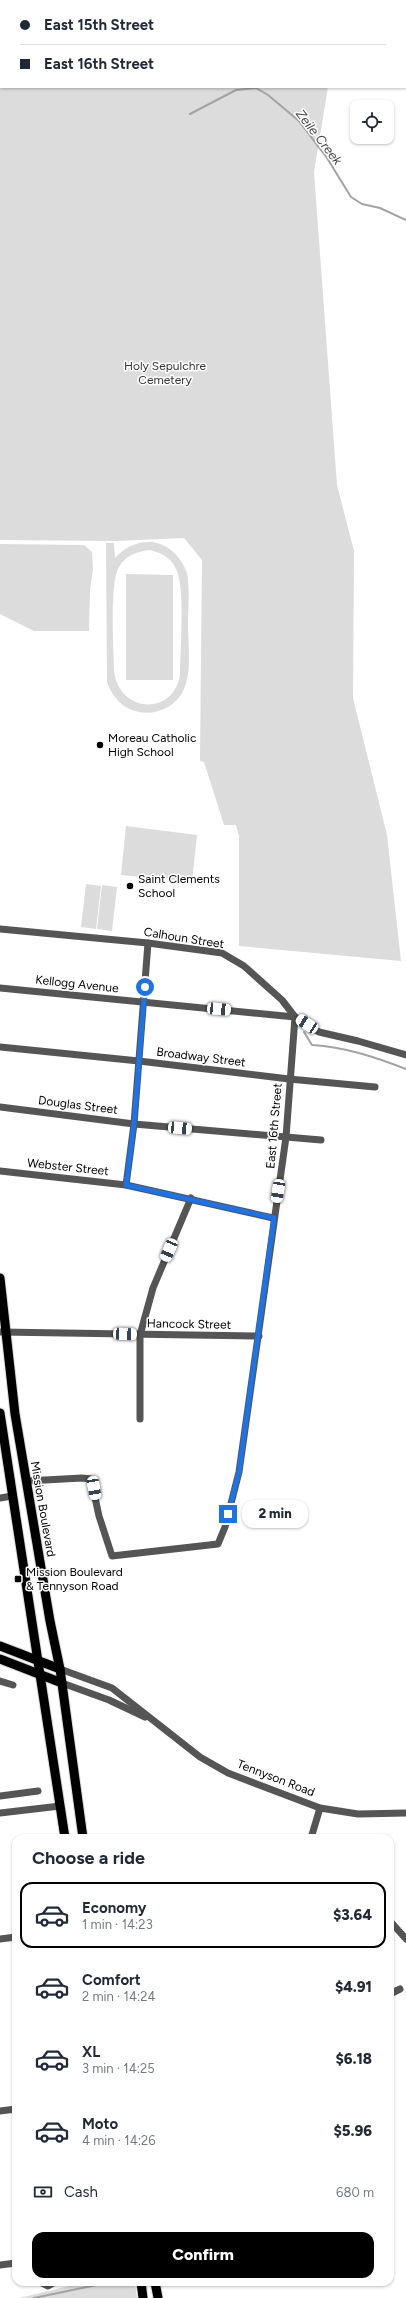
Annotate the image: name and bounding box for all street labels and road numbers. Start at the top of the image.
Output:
street label: Calhoun Street [143,925,226,951]
street label: Kellogg Avenue [35,973,120,995]
street label: Broadway Street [156,1045,247,1069]
street label: East 16th Street [263,1082,285,1169]
street label: Douglas Street [38,1093,119,1117]
street label: Webster Street [27,1156,110,1178]
street label: Hancock Street [147,1316,232,1332]
street label: Mission Boulevard [28,1460,58,1558]
street label: Tennyson Road [235,1757,317,1799]

